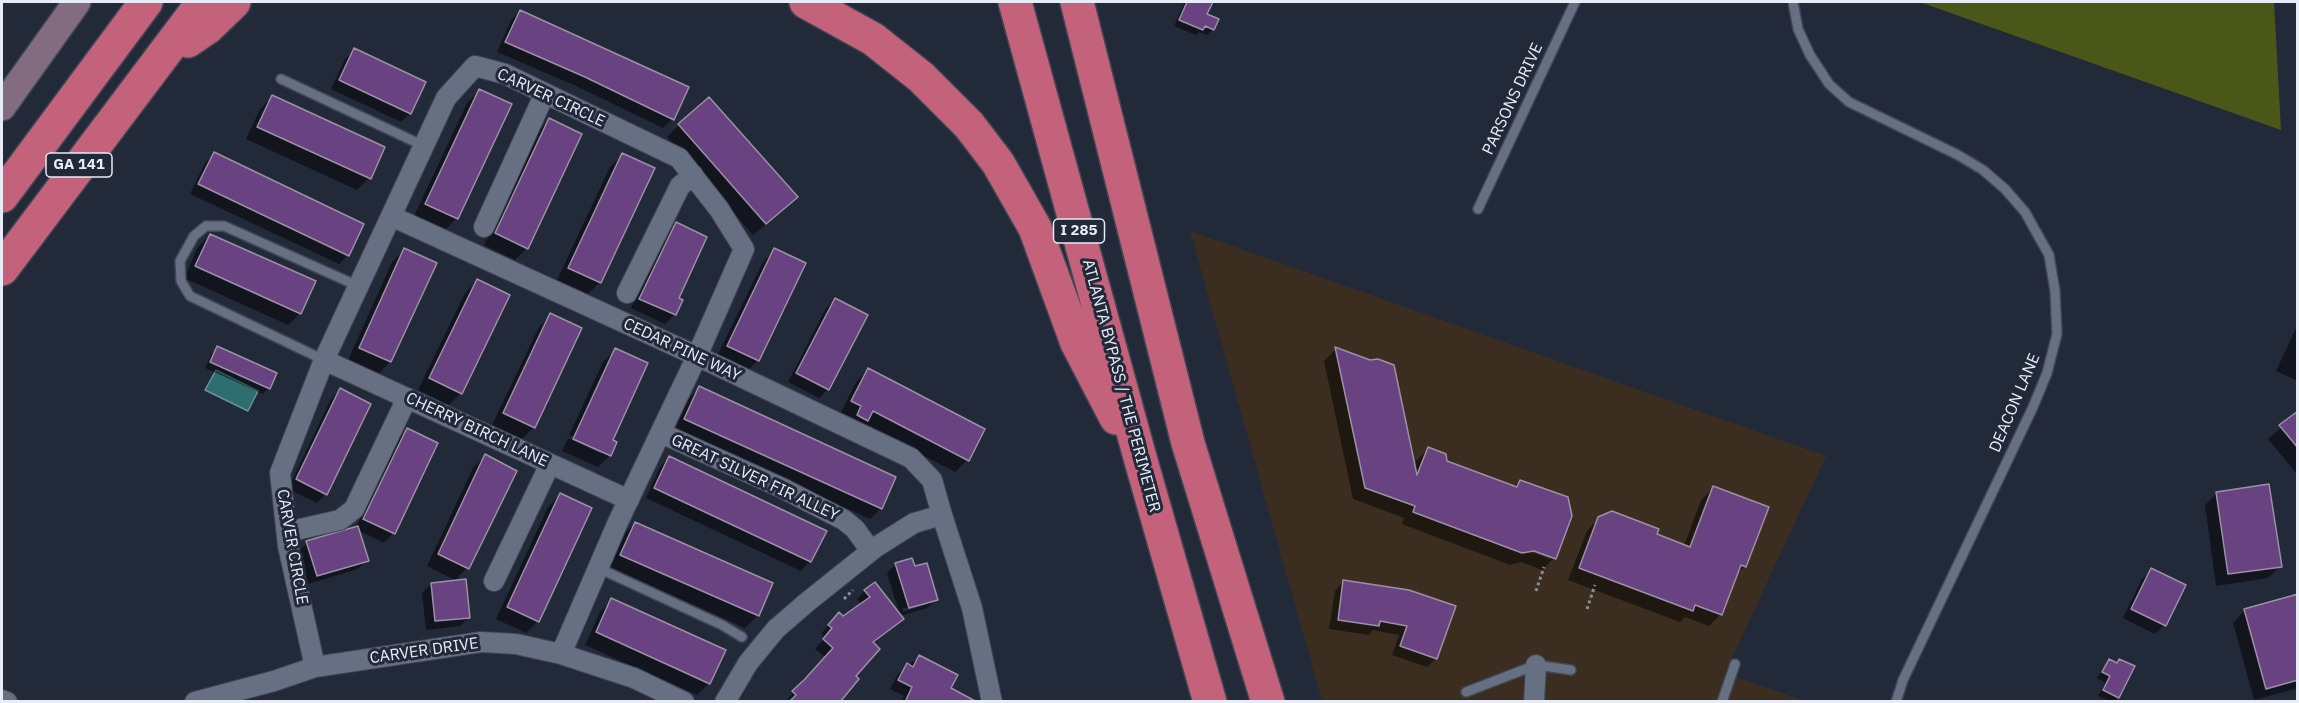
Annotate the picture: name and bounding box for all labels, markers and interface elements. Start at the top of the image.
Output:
street label: PARSONS DRIVE [1479,40,1547,158]
street label: CARVER CIRCLE [494,65,608,131]
road number: GA 141 [46,153,112,177]
road number: I 285 [1054,219,1104,243]
street label: ATLANTA BYPASS / THE PERIMETER [1078,257,1164,515]
street label: CEDAR PINE WAY [620,314,744,386]
street label: DEACON LANE [1986,351,2044,455]
street label: CHERRY BIRCH LANE [403,389,551,471]
street label: GREAT SILVER FIR ALLEY [668,431,842,525]
street label: CARVER CIRCLE [272,488,312,606]
street label: CARVER DRIVE [368,634,480,668]

